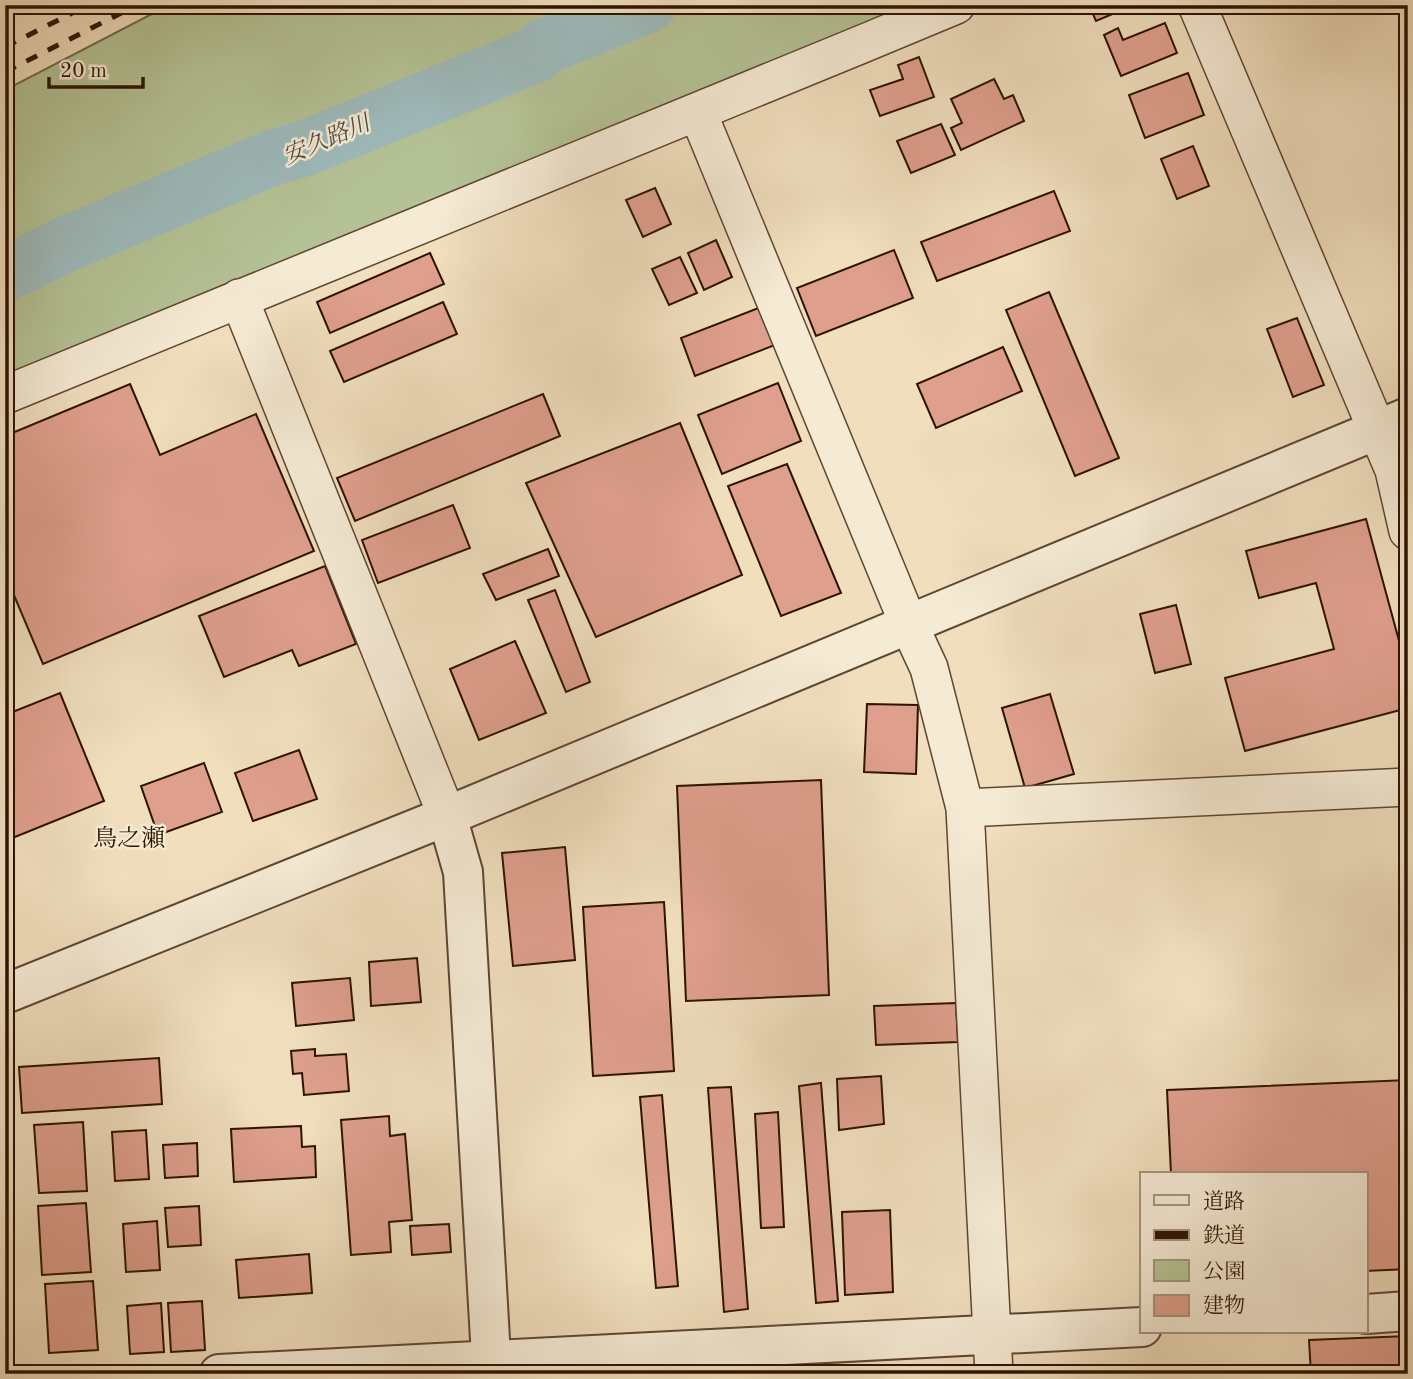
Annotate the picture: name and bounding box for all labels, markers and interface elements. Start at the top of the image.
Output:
scale bar [49,46,144,90]
text: 20 m [60,61,107,82]
water label: 安久路川 [279,109,376,169]
district label: 鳥之瀬 [93,825,165,852]
legend [1140,1172,1368,1334]
text: 道路 [1203,1190,1245,1213]
text: 鉄道 [1203,1224,1245,1247]
text: 公園 [1203,1260,1245,1283]
text: 建物 [1203,1294,1245,1317]

